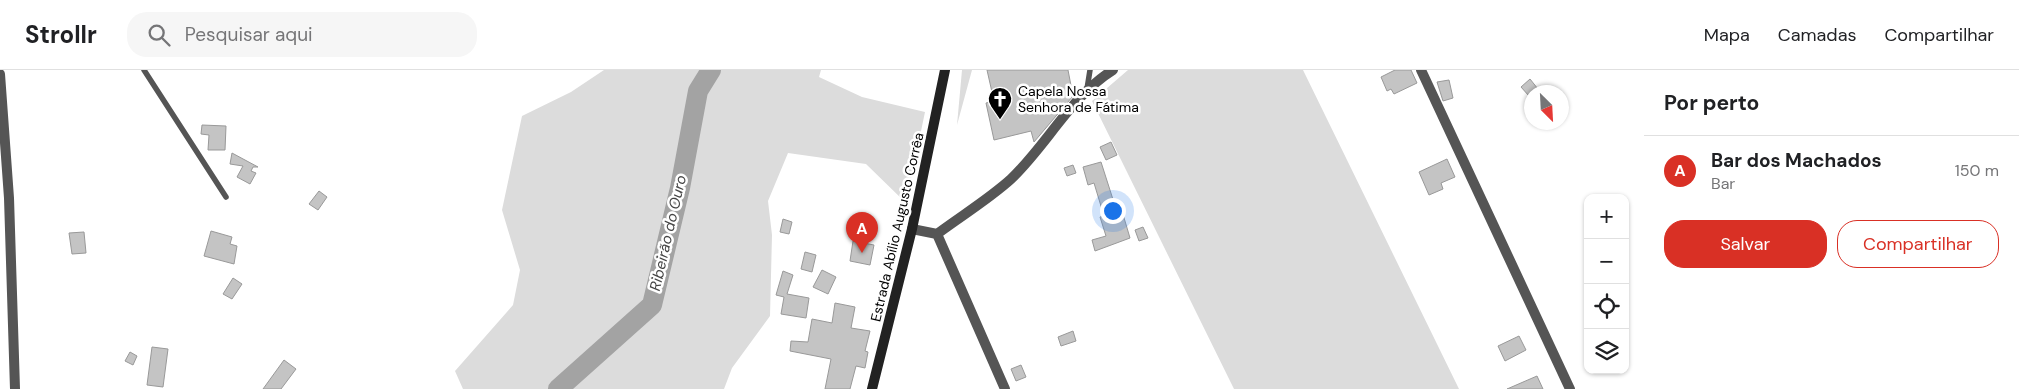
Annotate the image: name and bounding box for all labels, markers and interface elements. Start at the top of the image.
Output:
search box [127,12,477,57]
text: Strollr [25,19,97,50]
icon: search [145,21,173,49]
text: Pesquisar aqui [185,22,313,47]
text: Mapa [1704,23,1750,47]
text: Camadas [1778,23,1856,47]
text: Compartilhar [1884,23,1994,47]
place label: Capela Nossa Senhora de Fátima [1018,82,1139,116]
north arrow [1524,85,1569,130]
church icon: Capela Nossa Senhora de Fátima [987,86,1013,120]
text: Por perto [1664,89,1759,117]
street label: Estrada Abílio Augusto Corrêa [866,131,928,323]
text: Bar dos Machados [1711,148,1882,173]
text: A [1674,160,1686,181]
text: 150 m [1955,160,1999,181]
water label: Ribeirão do Ouro [645,173,691,293]
text: Bar [1711,173,1735,194]
map controls [1584,194,1629,374]
button: + [1584,194,1629,239]
your location [1100,198,1126,224]
pin: A [846,212,878,253]
button: Salvar [1664,220,1827,268]
button: Compartilhar [1837,220,1999,268]
button: − [1584,239,1629,284]
button: locate [1584,284,1629,329]
button: layers [1584,329,1629,374]

